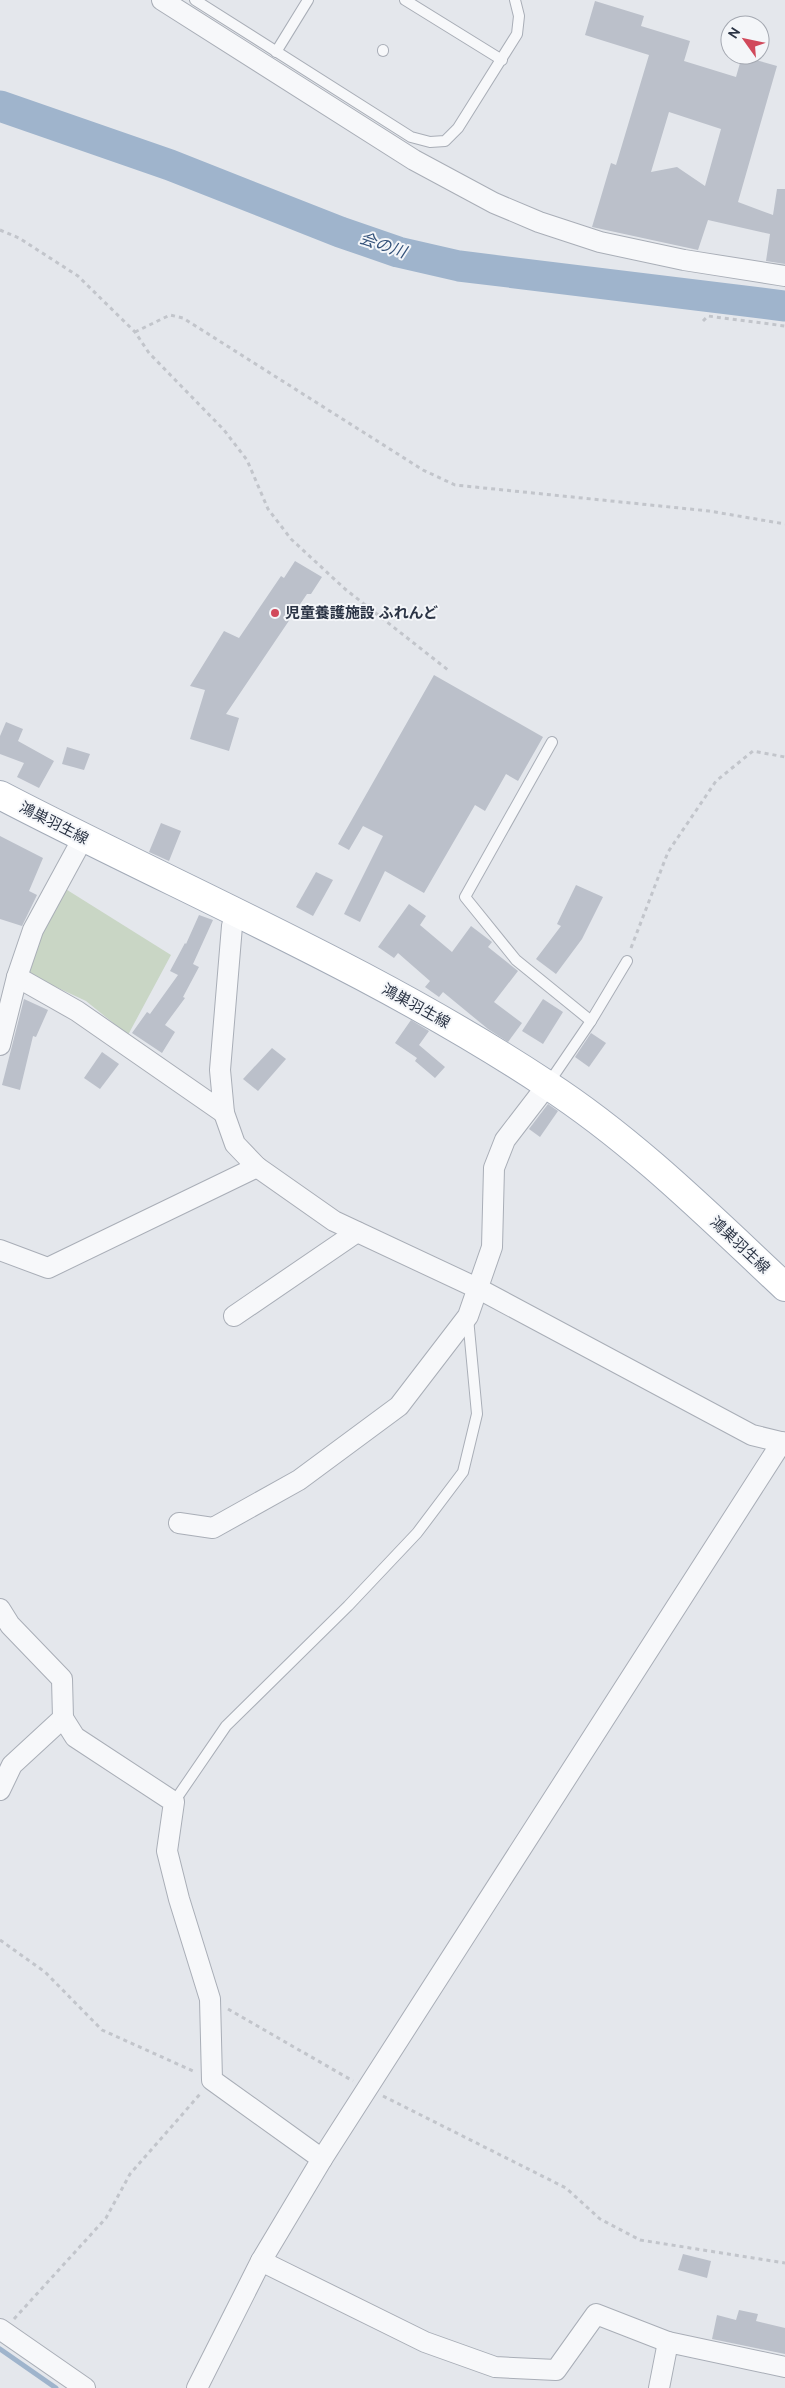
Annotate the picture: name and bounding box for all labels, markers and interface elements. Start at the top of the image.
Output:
north arrow [720,15,770,65]
text: N [724,24,744,42]
water label: 会の川 [357,228,411,262]
place label: 児童養護施設 ふれんど [285,604,438,622]
marker: 児童養護施設 ふれんど [269,607,281,619]
street label: 鴻巣羽生線 [16,798,92,848]
street label: 鴻巣羽生線 [379,980,453,1032]
street label: 鴻巣羽生線 [706,1213,774,1277]

